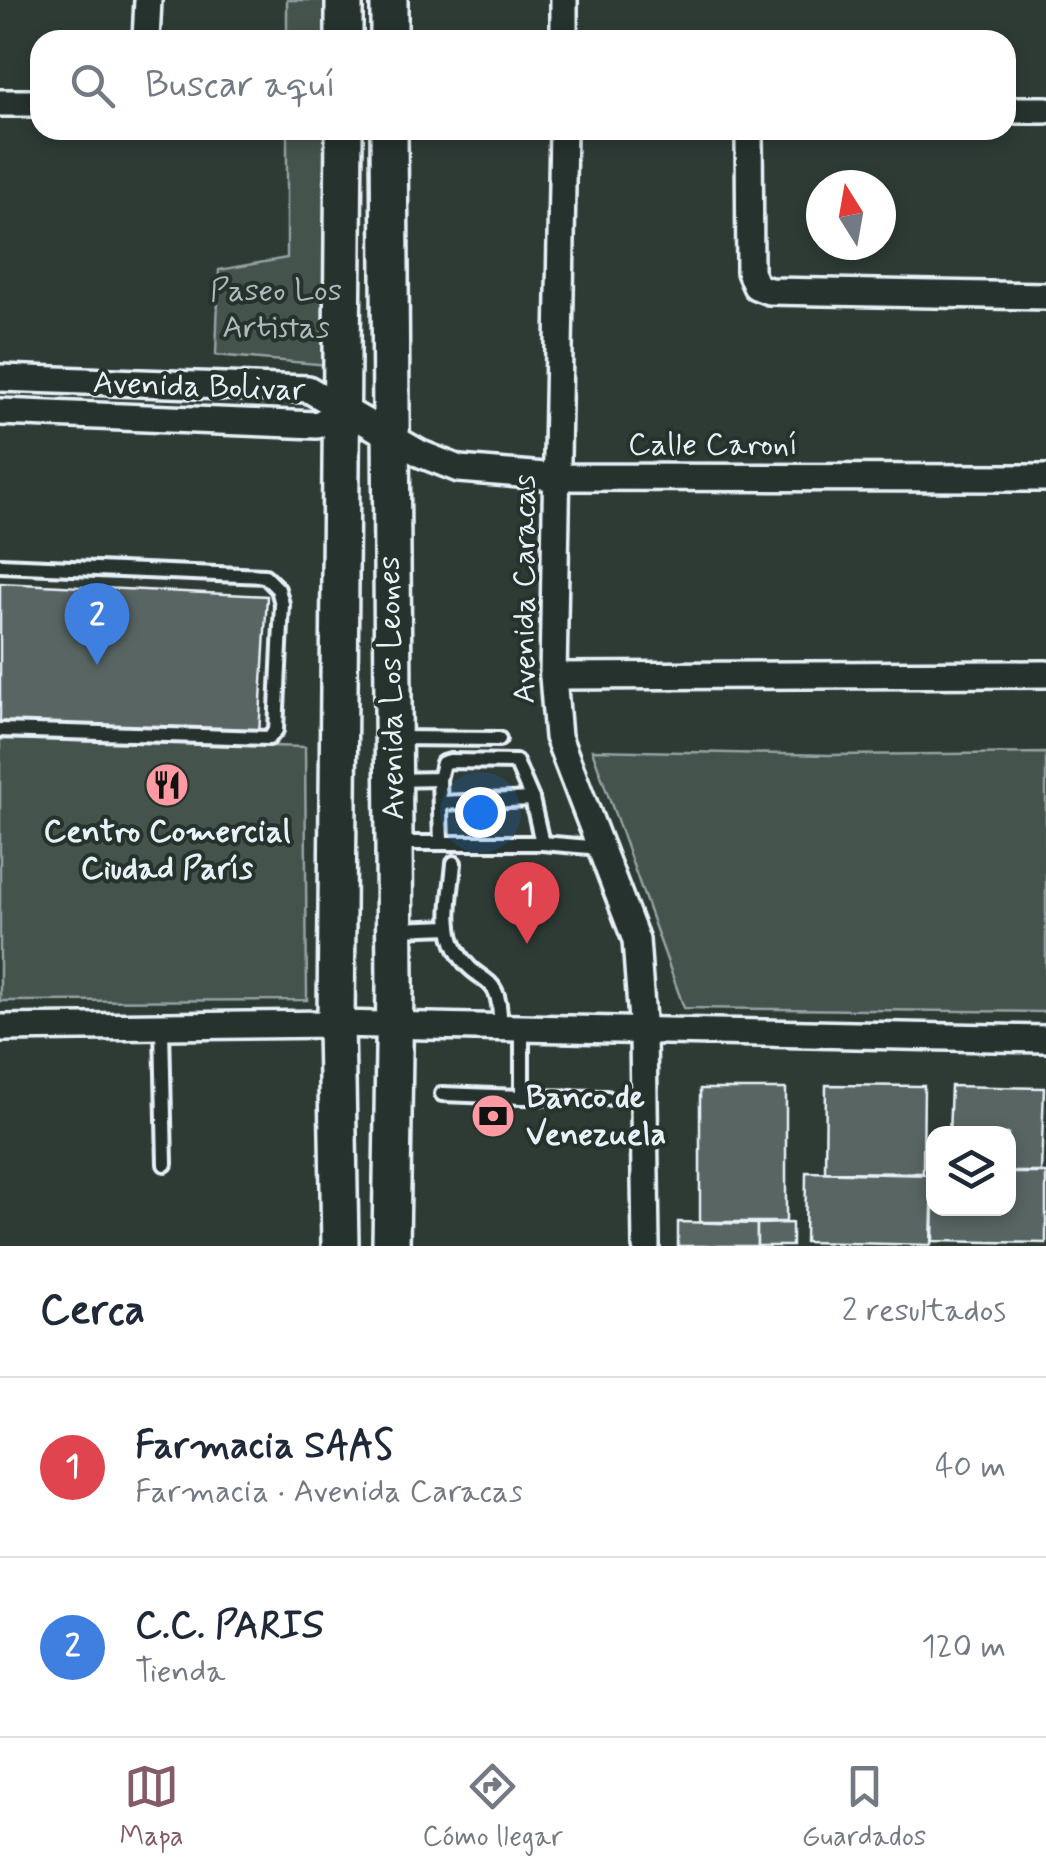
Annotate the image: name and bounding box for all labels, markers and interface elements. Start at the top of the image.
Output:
search box [30,30,1016,140]
icon: search [65,58,120,113]
text: Buscar aquí [145,61,336,110]
north arrow [806,170,896,260]
park label: Paseo Los Artistas [210,270,342,349]
street label: Avenida Bolivar [92,362,307,412]
street label: Calle Caroní [628,424,798,466]
street label: Avenida Caracas [504,474,546,704]
street label: Avenida Los Leones [369,555,415,821]
pin: 2 [64,582,130,665]
restaurant icon: Centro Comercial Ciudad París [144,762,190,808]
your location [455,787,506,838]
place label: Centro Comercial Ciudad París [43,811,291,890]
pin: 1 [494,862,560,944]
place label: Banco de Venezuela [526,1077,666,1156]
bank icon: Banco de Venezuela [470,1093,516,1139]
map controls [926,1126,1016,1216]
button: layers [926,1126,1016,1216]
text: Cerca [40,1284,145,1339]
text: 2 resultados [842,1290,1006,1332]
text: Farmacia SAAS [135,1422,393,1471]
text: 1 [65,1446,80,1488]
text: 40 m [935,1446,1006,1488]
text: Farmacia · Avenida Caracas [135,1471,523,1513]
text: C.C. PARIS [135,1602,323,1651]
text: 2 [65,1626,80,1668]
text: 120 m [921,1626,1006,1668]
text: Tienda [135,1651,225,1693]
tab: Mapa [120,1759,183,1856]
tab: Cómo llegar [423,1759,563,1856]
tab: Guardados [802,1759,926,1856]

